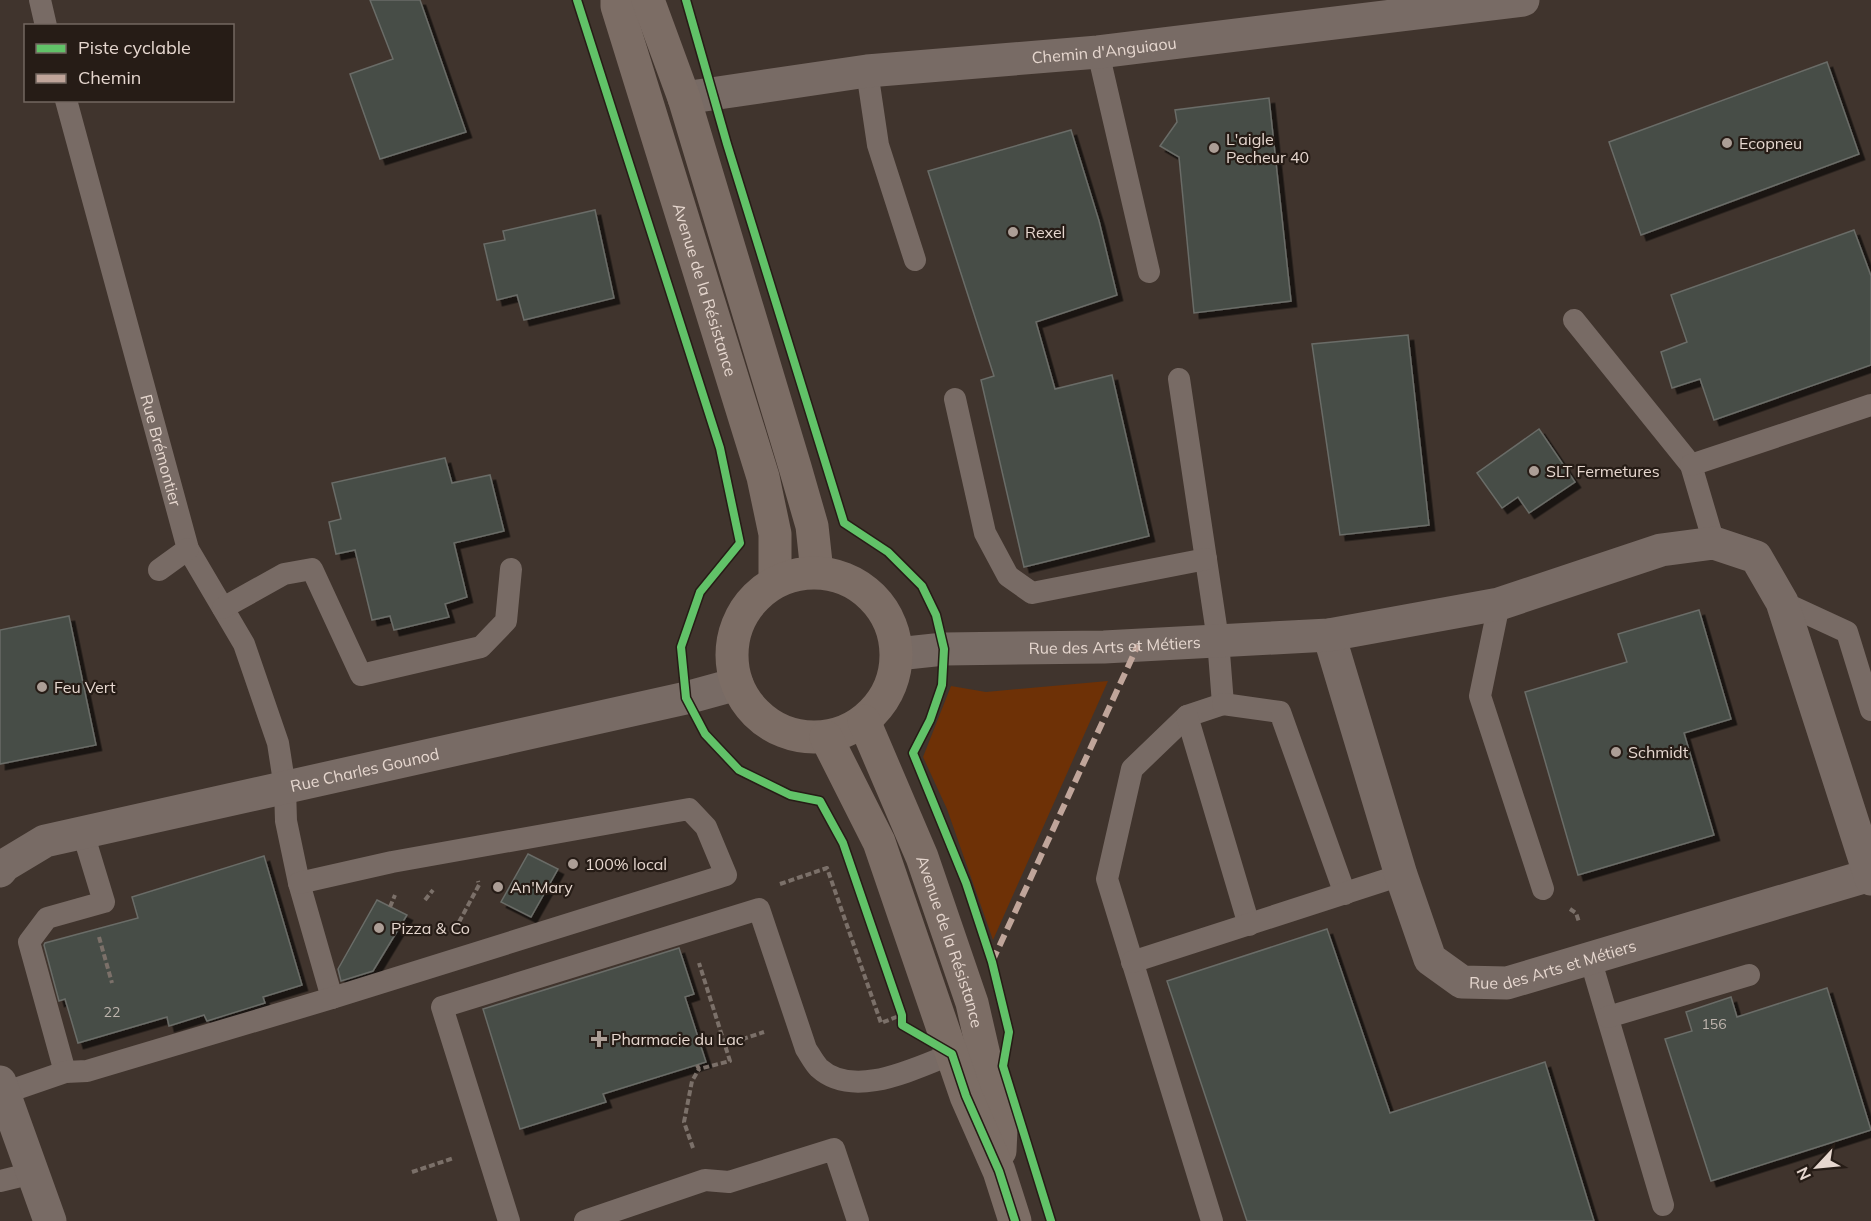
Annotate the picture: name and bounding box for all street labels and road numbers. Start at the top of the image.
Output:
street label: Chemin d'Anguiaou [1031,32,1178,67]
street label: Avenue de la Résistance [669,201,741,379]
street label: Rue Brémontier [136,392,186,509]
street label: Rue des Arts et Métiers [1029,632,1201,658]
street label: Rue Charles Gounod [288,743,441,796]
street label: Avenue de la Résistance [912,853,987,1030]
street label: Rue des Arts et Métiers [1469,935,1639,994]

